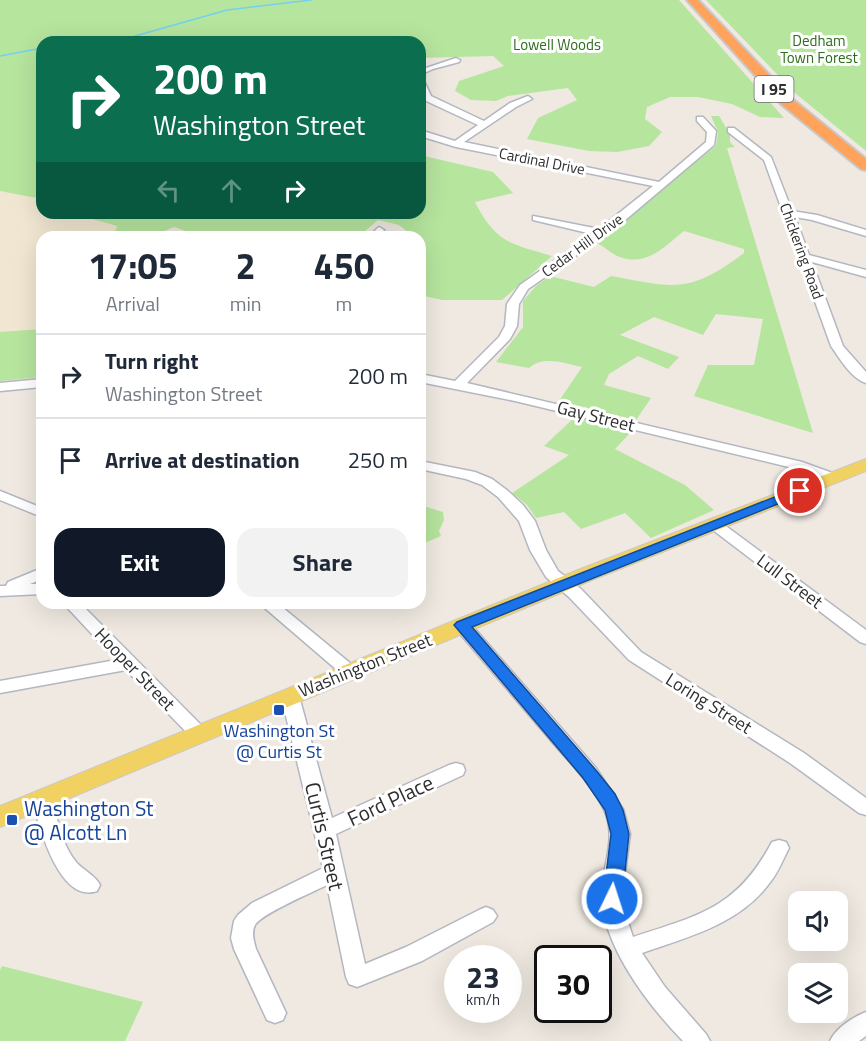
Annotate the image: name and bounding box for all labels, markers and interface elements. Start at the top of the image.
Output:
park label: Dedham Town Forest [780,29,859,69]
park label: Lowell Woods [513,33,601,56]
text: 200 m [153,46,268,110]
icon: right [54,60,132,138]
road number: I 95 [754,76,794,102]
text: Washington Street [153,104,365,145]
street label: Cardinal Drive [497,141,587,181]
icon: left [152,174,185,207]
icon: ahead [215,174,248,207]
icon: right [278,174,311,207]
street label: Chickering Road [774,200,830,302]
street label: Cedar Hill Drive [536,207,628,283]
text: 17:05 [88,238,178,293]
text: 2 [236,238,256,293]
text: 450 [314,238,374,293]
text: Arrival [106,288,160,319]
text: min [230,288,262,319]
text: m [335,288,352,319]
text: Turn right [105,344,199,378]
text: 200 m [348,359,408,393]
icon: right [54,360,87,393]
text: Washington Street [105,378,262,409]
street label: Gay Street [554,393,638,439]
text: Arrive at destination [105,443,300,477]
text: 250 m [348,443,408,477]
icon: arrive [54,444,87,477]
pin [774,465,825,516]
icon: arrive [783,474,816,507]
button: Exit [54,528,225,597]
button: Share [237,528,408,597]
street label: Lull Street [751,547,829,615]
street label: Hooper Street [88,621,182,717]
street label: Washington Street [294,626,436,704]
street label: Loring Street [661,666,758,741]
marker: Washington St @ Curtis St [272,703,286,717]
place label: Washington St @ Curtis St [224,717,335,765]
street label: Ford Place [342,766,438,834]
street label: Curtis Street [297,779,353,894]
place label: Washington St @ Alcott Ln [24,792,154,848]
marker: Washington St @ Alcott Ln [5,813,19,827]
position arrow [580,867,644,931]
map controls [788,891,848,1023]
button: sound [788,891,848,951]
speed limit sign: 30 [534,945,612,1023]
text: 23 [466,954,500,1000]
button: layers [788,963,848,1023]
text: km/h [466,988,500,1011]

